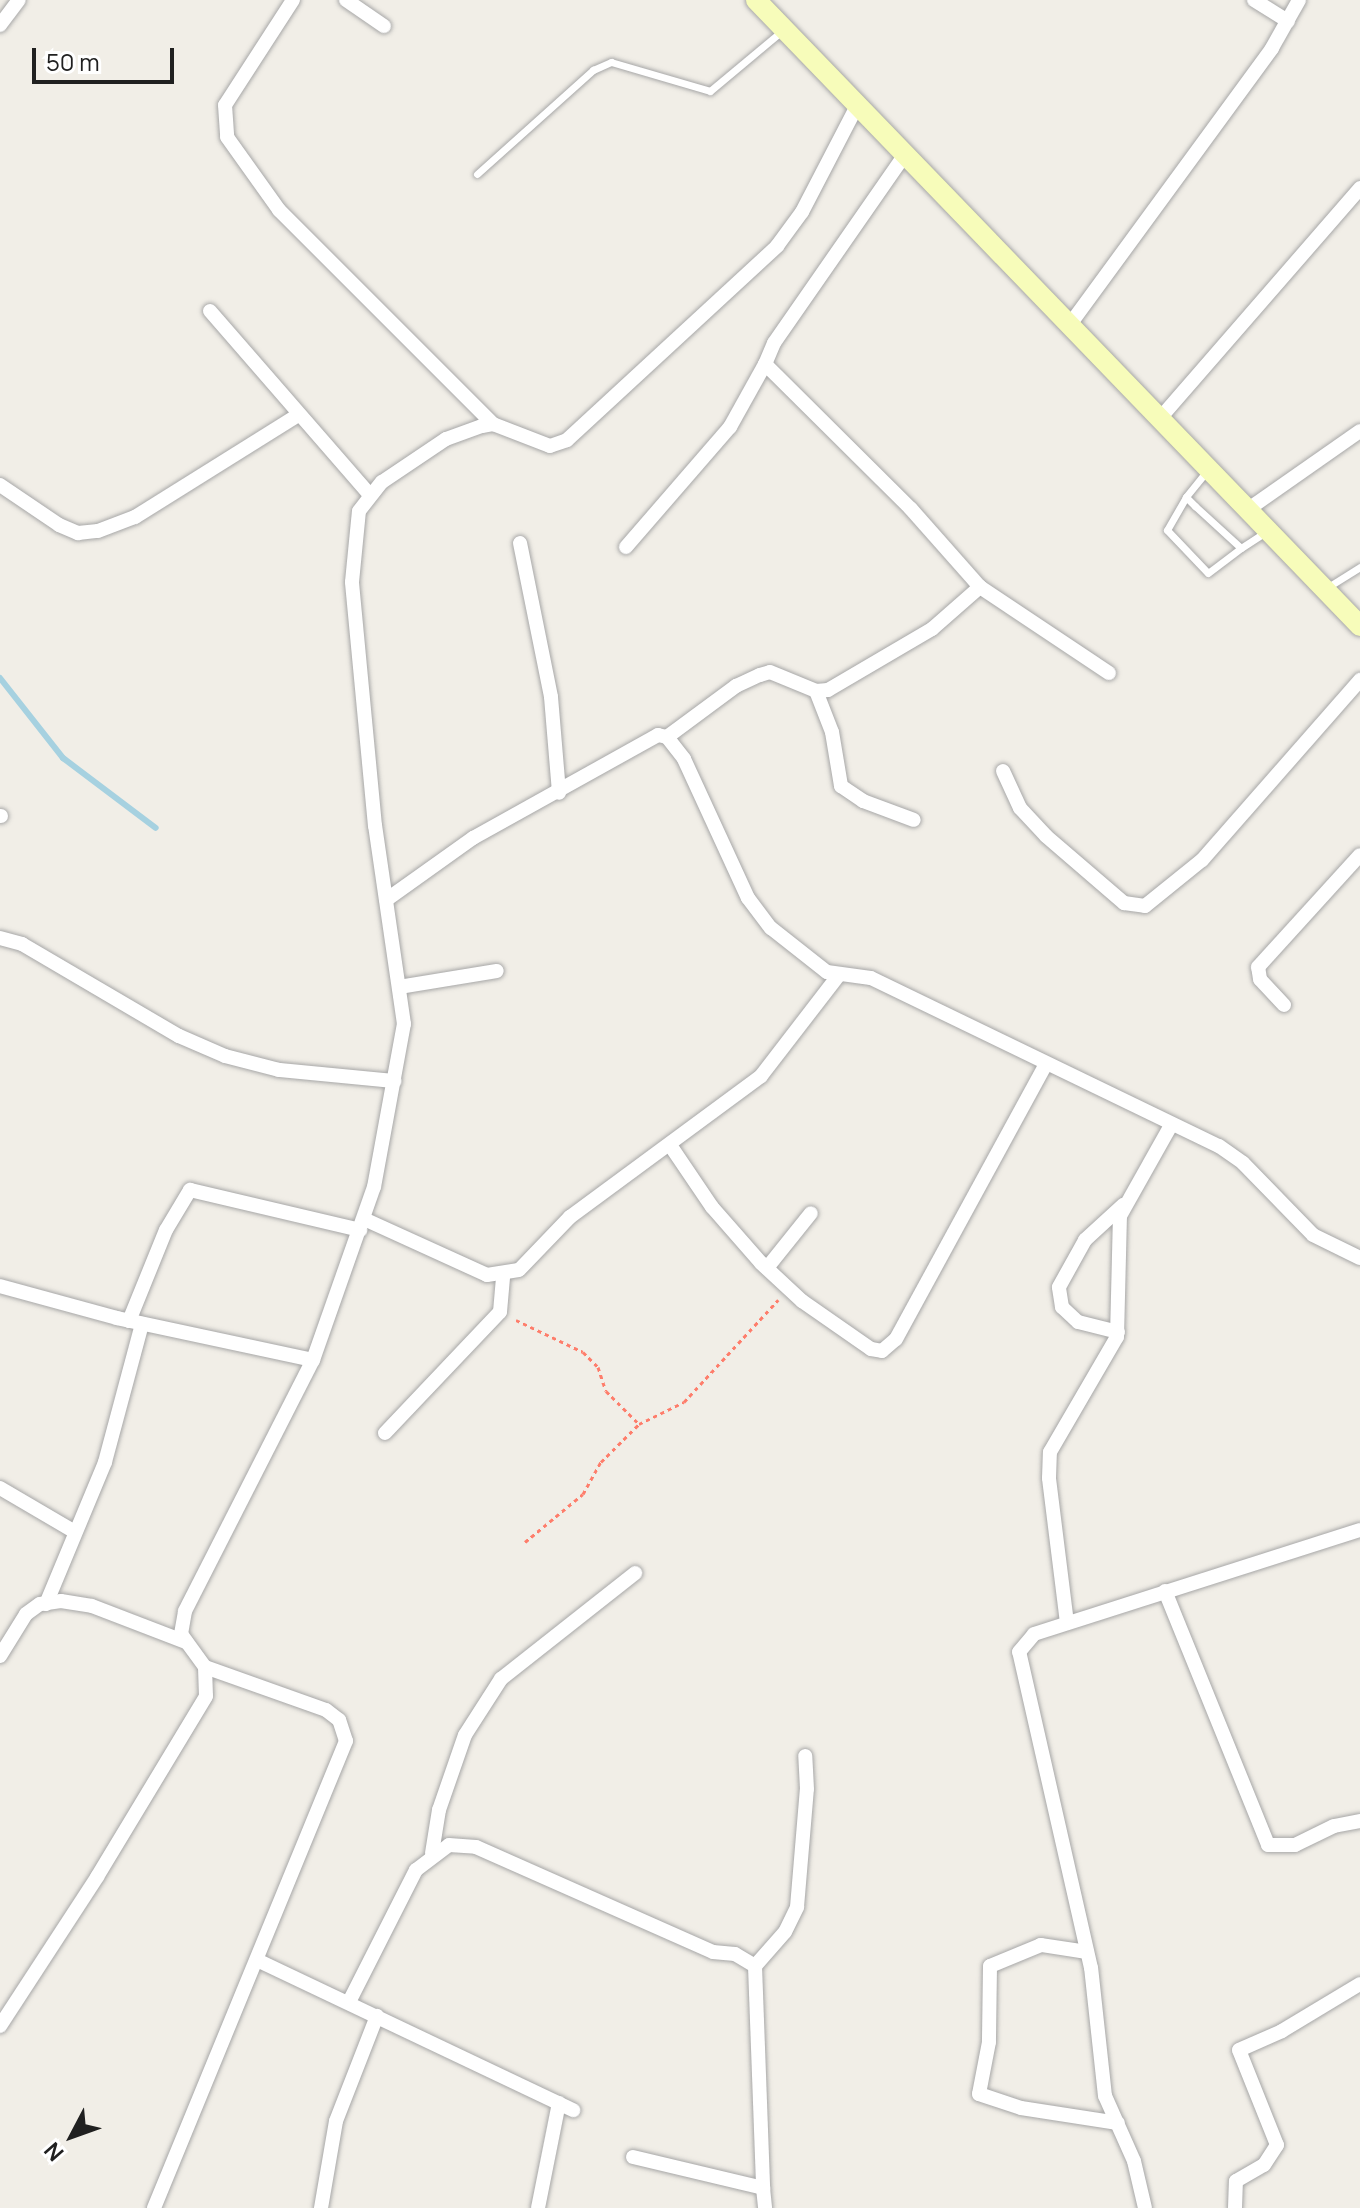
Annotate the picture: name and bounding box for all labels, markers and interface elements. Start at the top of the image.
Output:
scale bar [36,32,178,82]
text: 50 m [46,45,100,78]
north arrow [32,2096,112,2176]
text: N [37,2136,70,2168]

